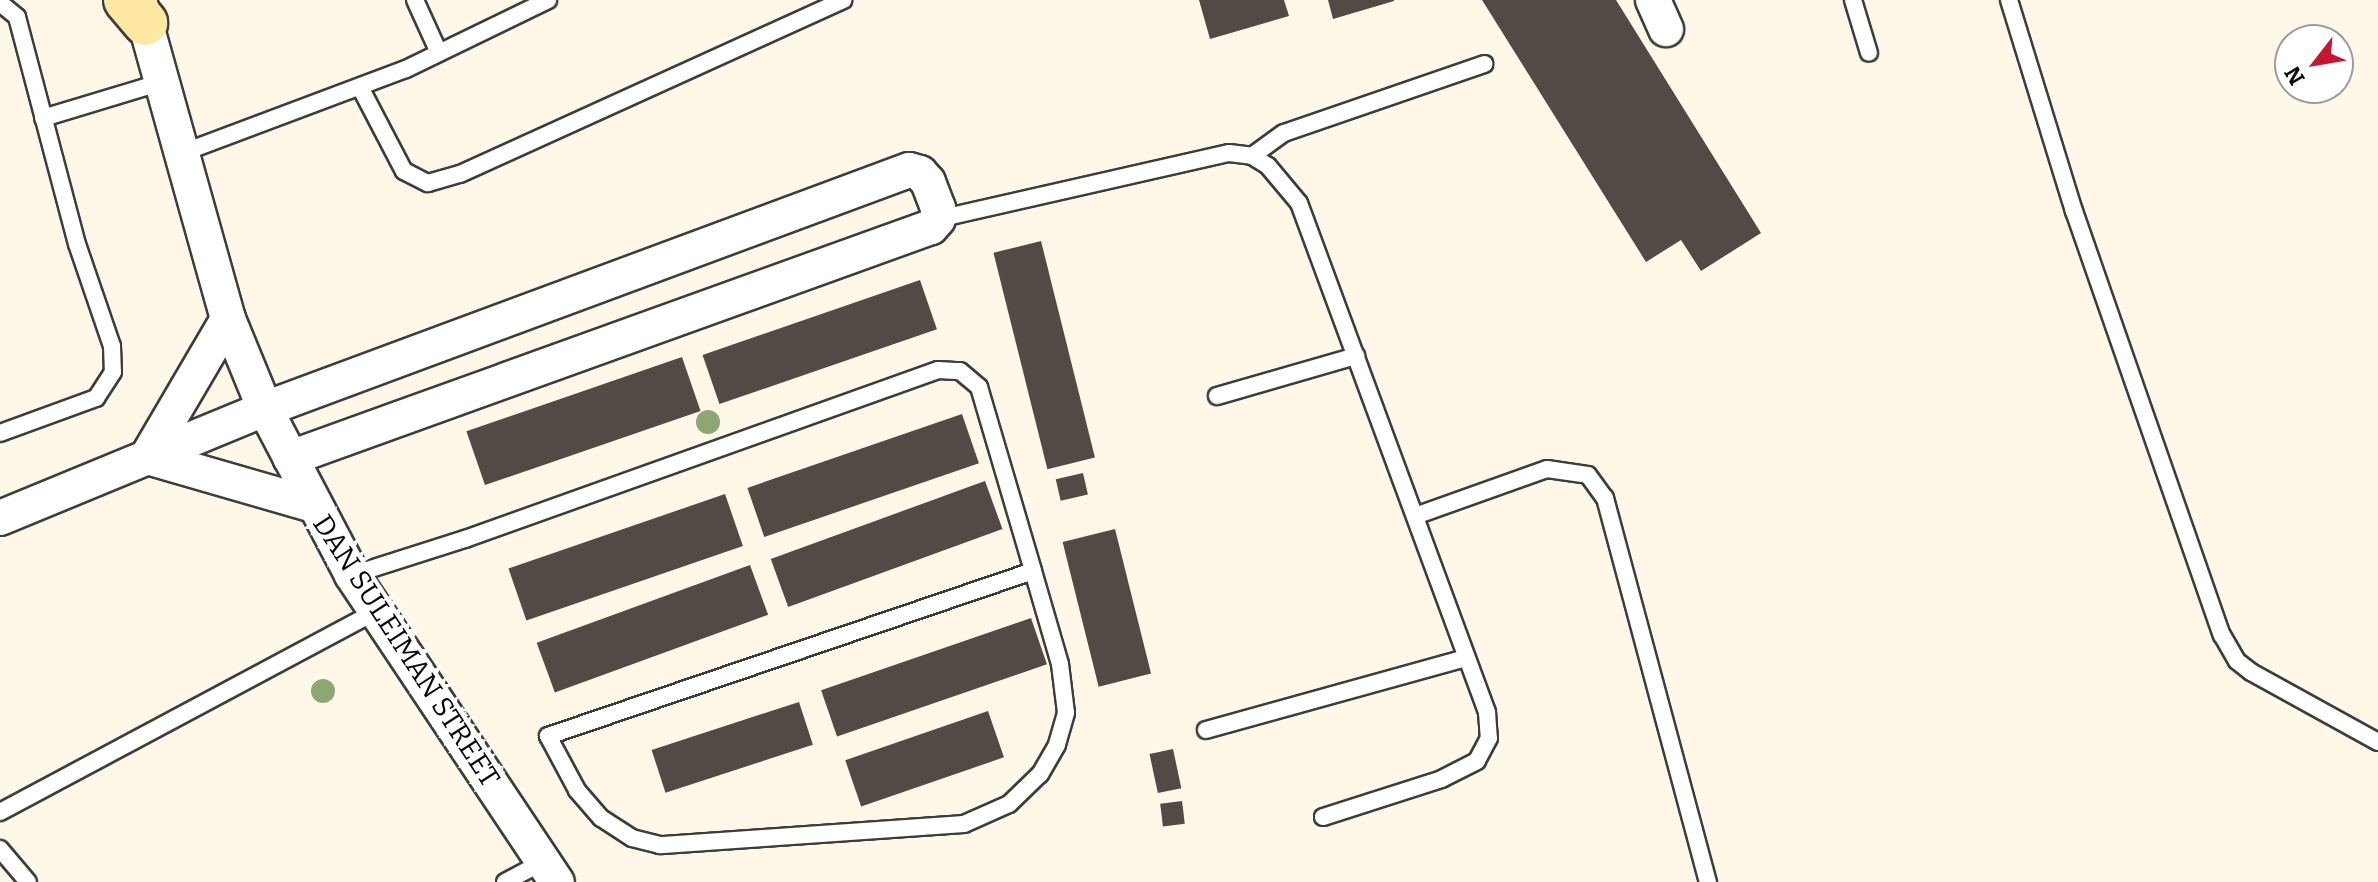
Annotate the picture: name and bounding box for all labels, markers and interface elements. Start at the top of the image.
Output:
north arrow [2274,24,2354,104]
text: N [2279,61,2311,90]
street label: DAN SULEIMAN STREET [305,509,507,793]

